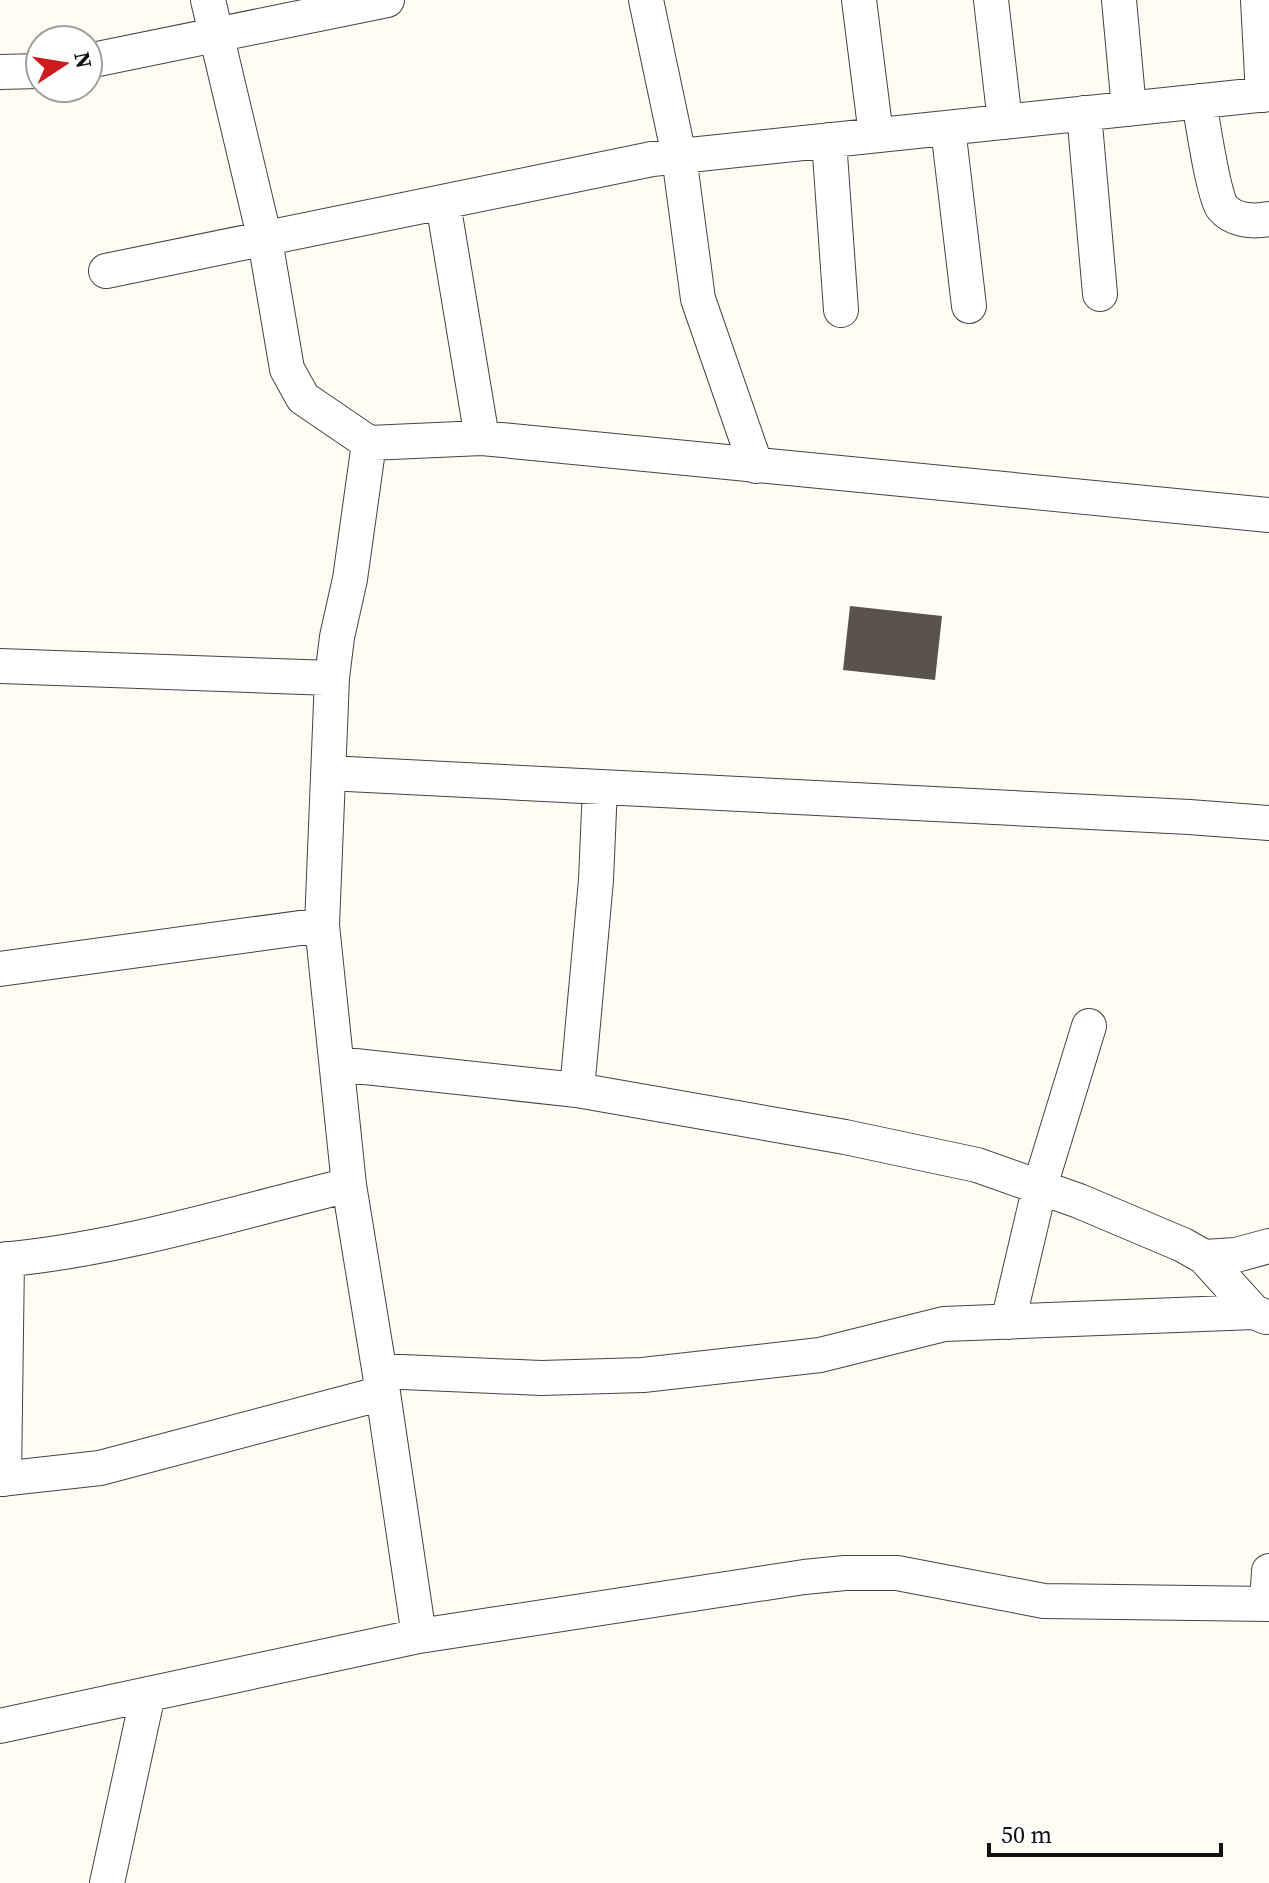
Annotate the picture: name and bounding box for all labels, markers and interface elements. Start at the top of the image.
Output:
north arrow [24,24,104,104]
text: N [67,49,100,71]
scale bar [989,1807,1221,1857]
text: 50 m [1001,1818,1052,1851]

